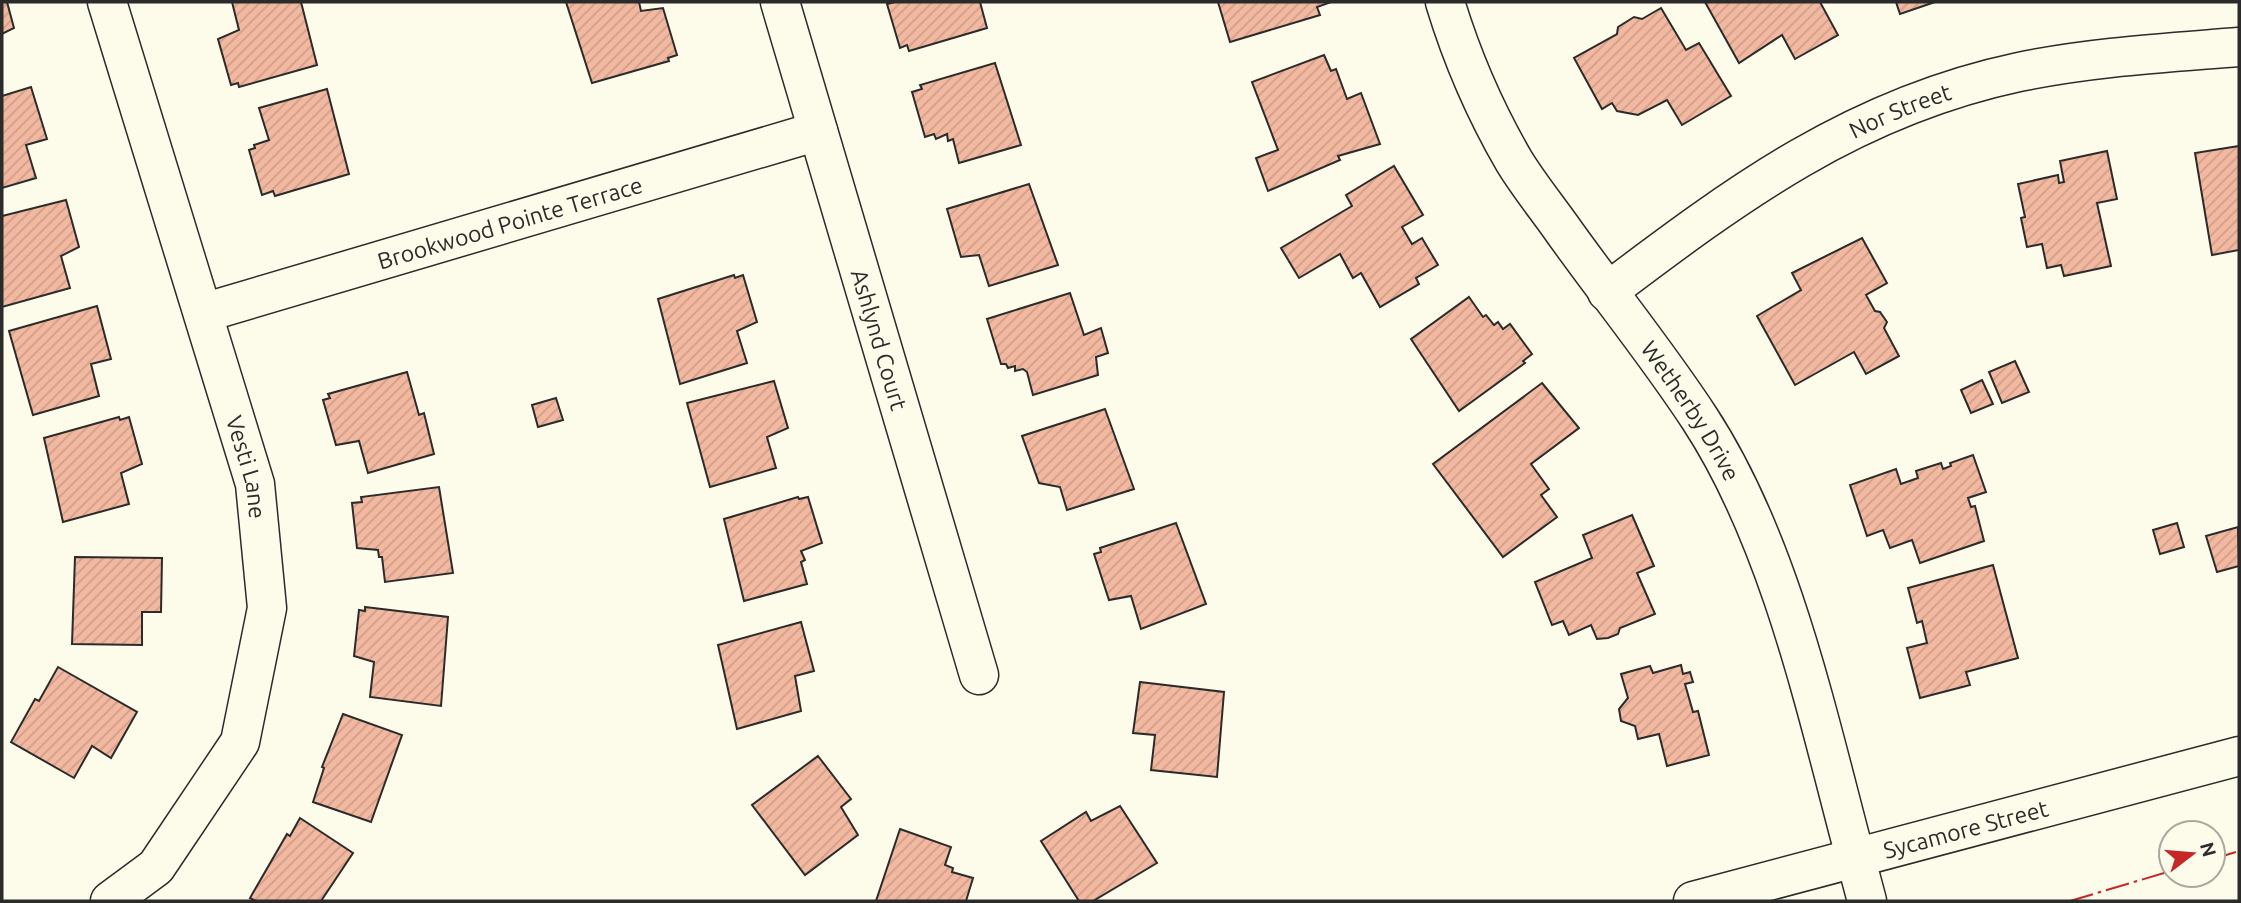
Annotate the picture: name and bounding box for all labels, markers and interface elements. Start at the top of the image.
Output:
street label: Nor Street [1845,78,1954,142]
street label: Brookwood Pointe Terrace [374,171,645,273]
street label: Ashlynd Court [847,266,912,413]
street label: Wetherby Drive [1637,336,1745,484]
street label: Vesti Lane [222,412,271,520]
street label: Sycamore Street [1880,795,2051,862]
north arrow [2157,819,2227,889]
text: N [2196,839,2221,859]

